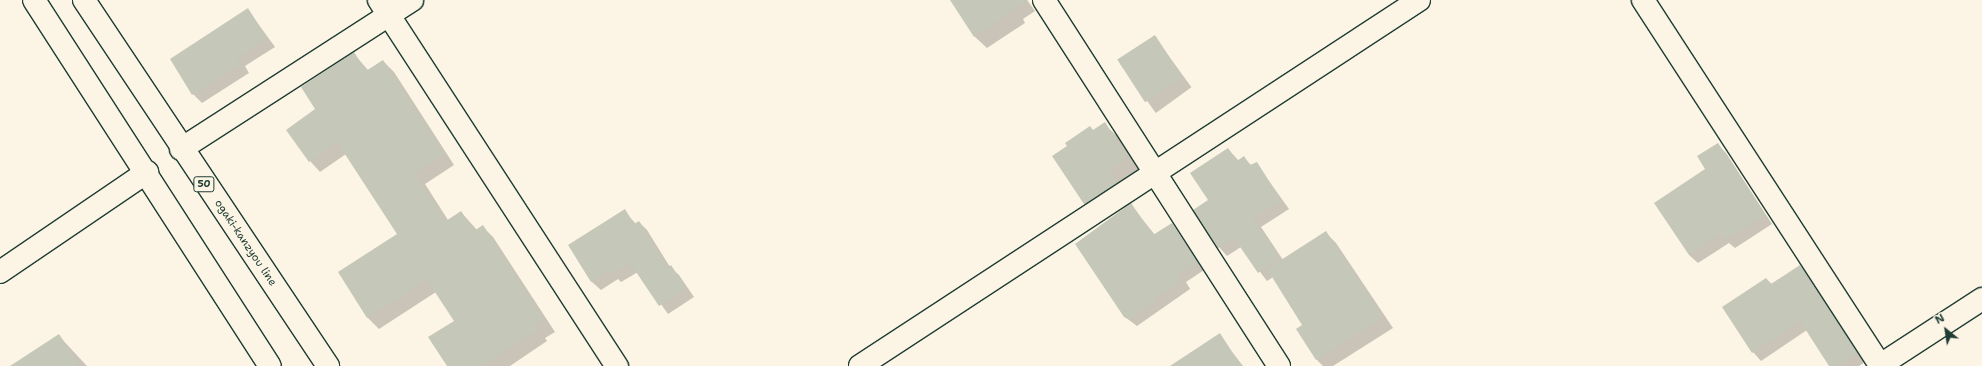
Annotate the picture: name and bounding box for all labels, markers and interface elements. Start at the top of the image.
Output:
road number: 50 [193,176,215,192]
street label: ogaki-kanzyou line [211,197,279,289]
north arrow [1926,310,1966,350]
text: N [1932,310,1947,328]

